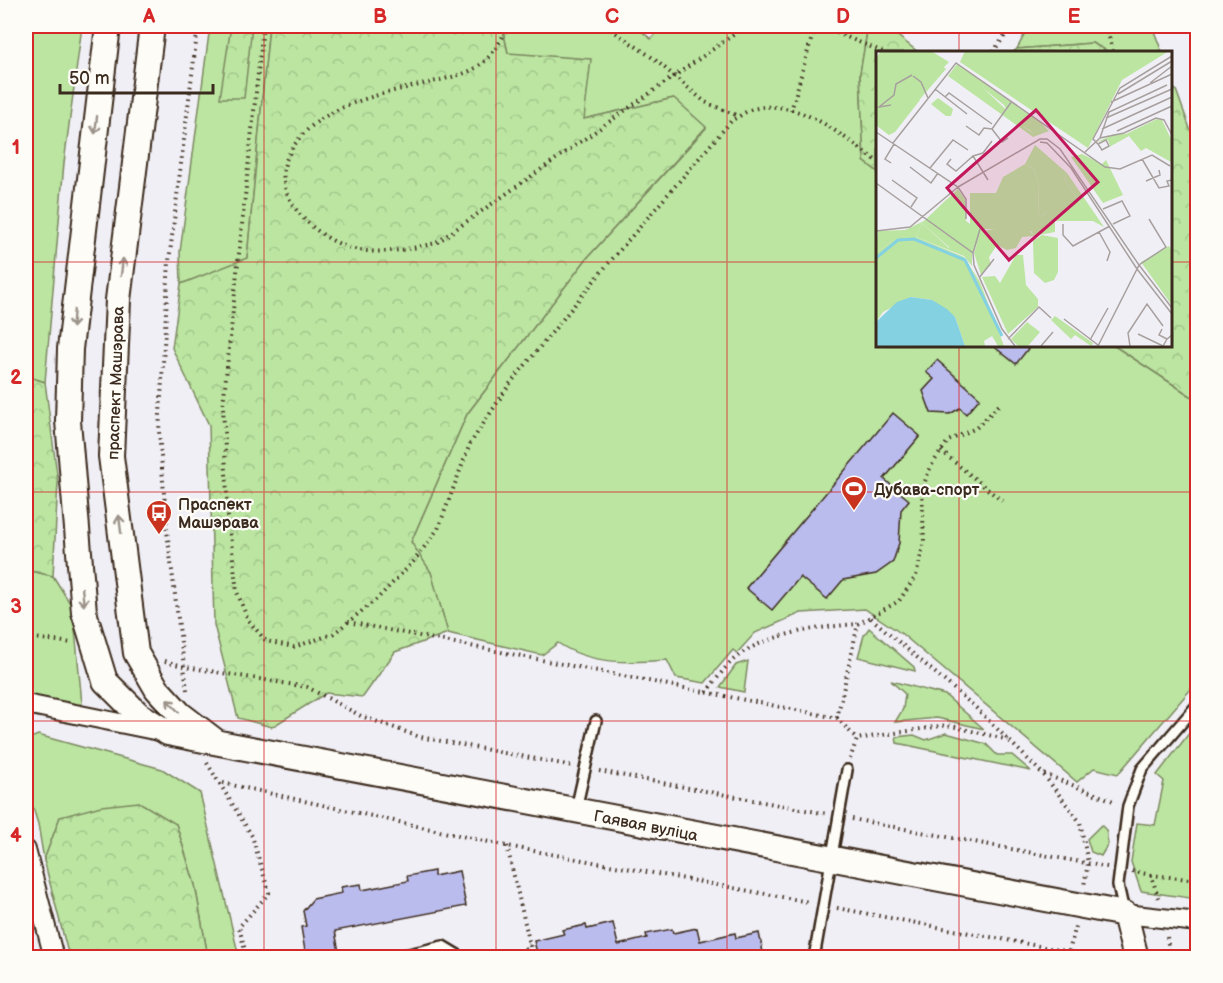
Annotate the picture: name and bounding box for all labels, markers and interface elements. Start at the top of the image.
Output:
text: A [142,5,156,29]
text: B [373,5,387,29]
text: C [605,5,619,29]
text: D [836,5,850,29]
text: E [1068,5,1081,29]
inset map [876,51,1172,346]
scale bar [60,57,213,95]
text: 50 m [69,68,110,89]
one-way arrow [90,115,101,135]
text: 1 [12,136,20,160]
one-way arrow [116,258,127,277]
street label: праспект Машэрава [104,305,129,460]
one-way arrow [67,308,78,328]
text: 2 [10,366,22,390]
sports icon: Дубава-спорт [839,474,869,512]
place label: Дубава-спорт [874,481,980,500]
place label: Праспект Машэрава [178,496,259,533]
bus stop icon: Праспект Машэрава [144,498,174,536]
one-way arrow [114,515,125,535]
one-way arrow [78,587,89,607]
text: 3 [10,595,22,619]
one-way arrow [166,699,180,714]
street label: Гаявая вуліца [592,807,700,846]
text: 4 [10,824,22,848]

